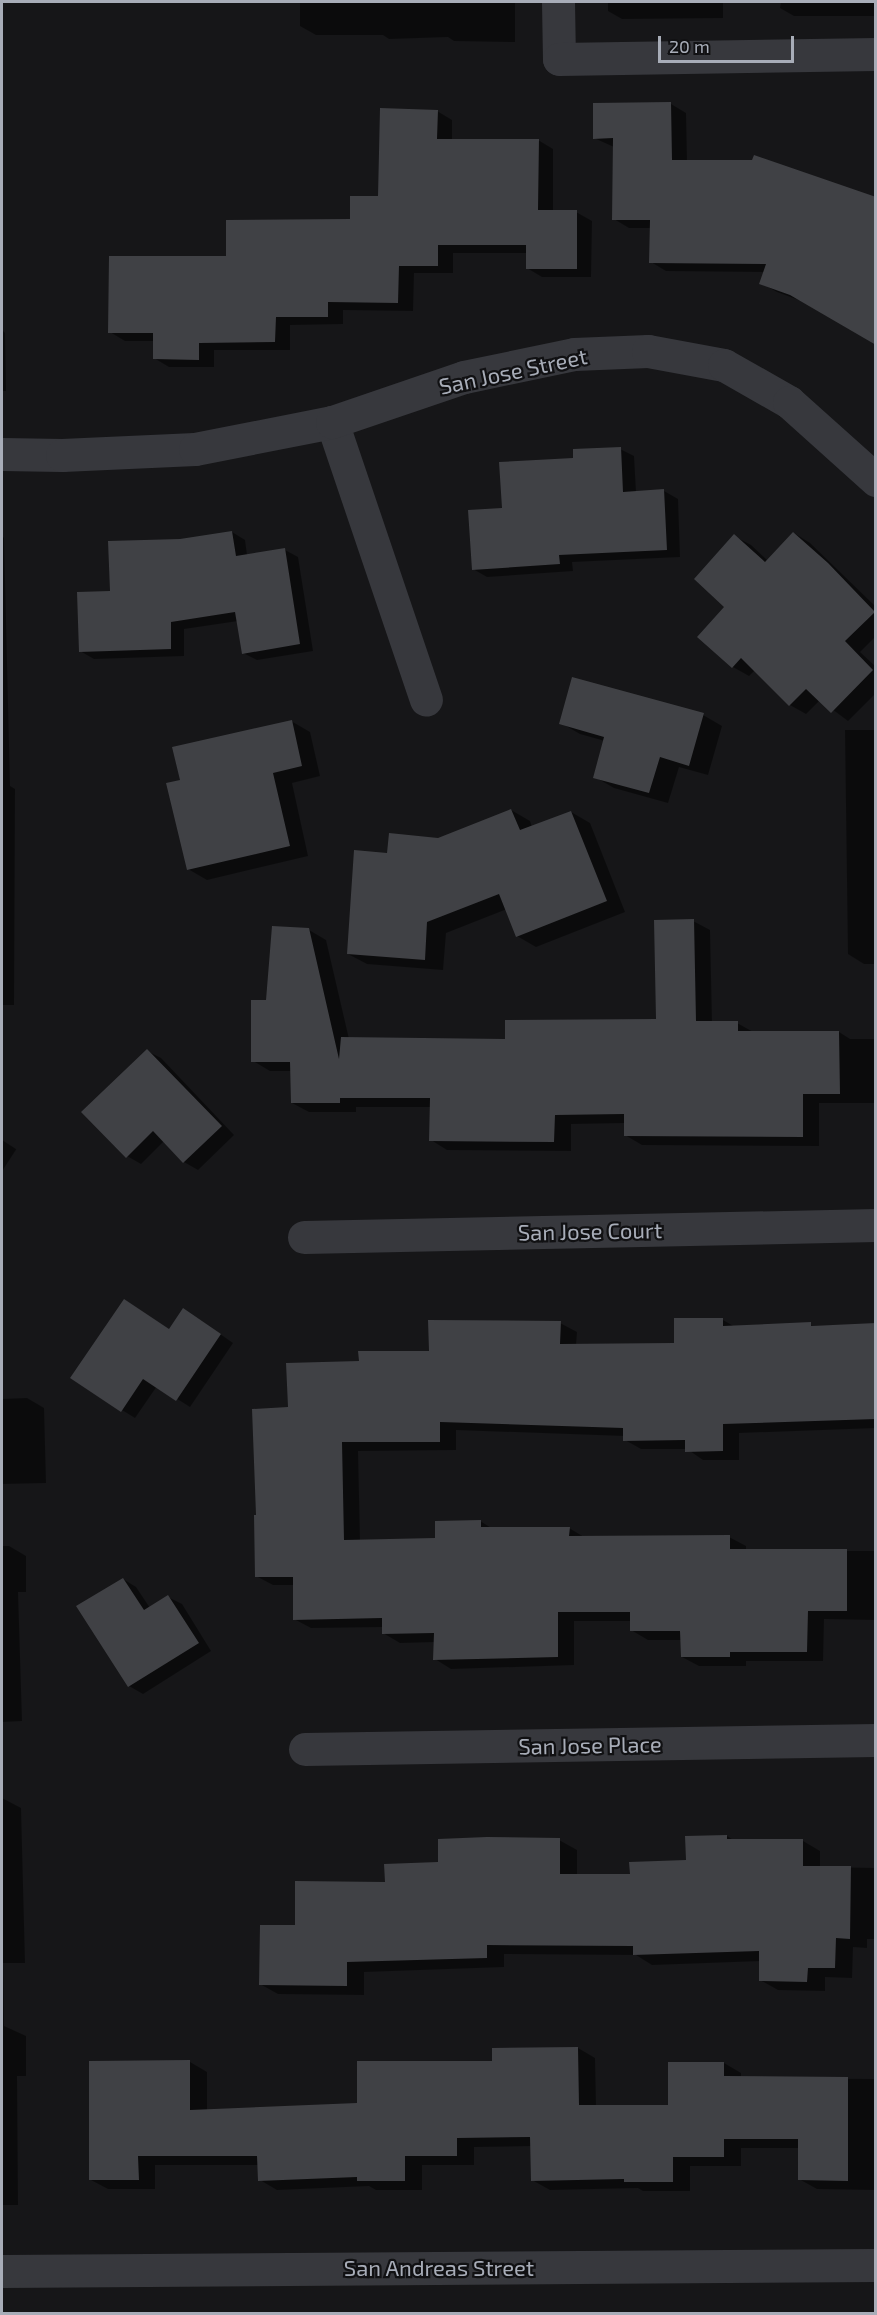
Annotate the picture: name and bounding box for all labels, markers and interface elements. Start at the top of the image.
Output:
scale bar [661,24,798,62]
text: 20 m [669,35,710,57]
street label: San Jose Street [436,342,590,400]
street label: San Jose Court [517,1217,663,1245]
street label: San Jose Place [518,1731,662,1759]
street label: San Andreas Street [344,2255,534,2281]

